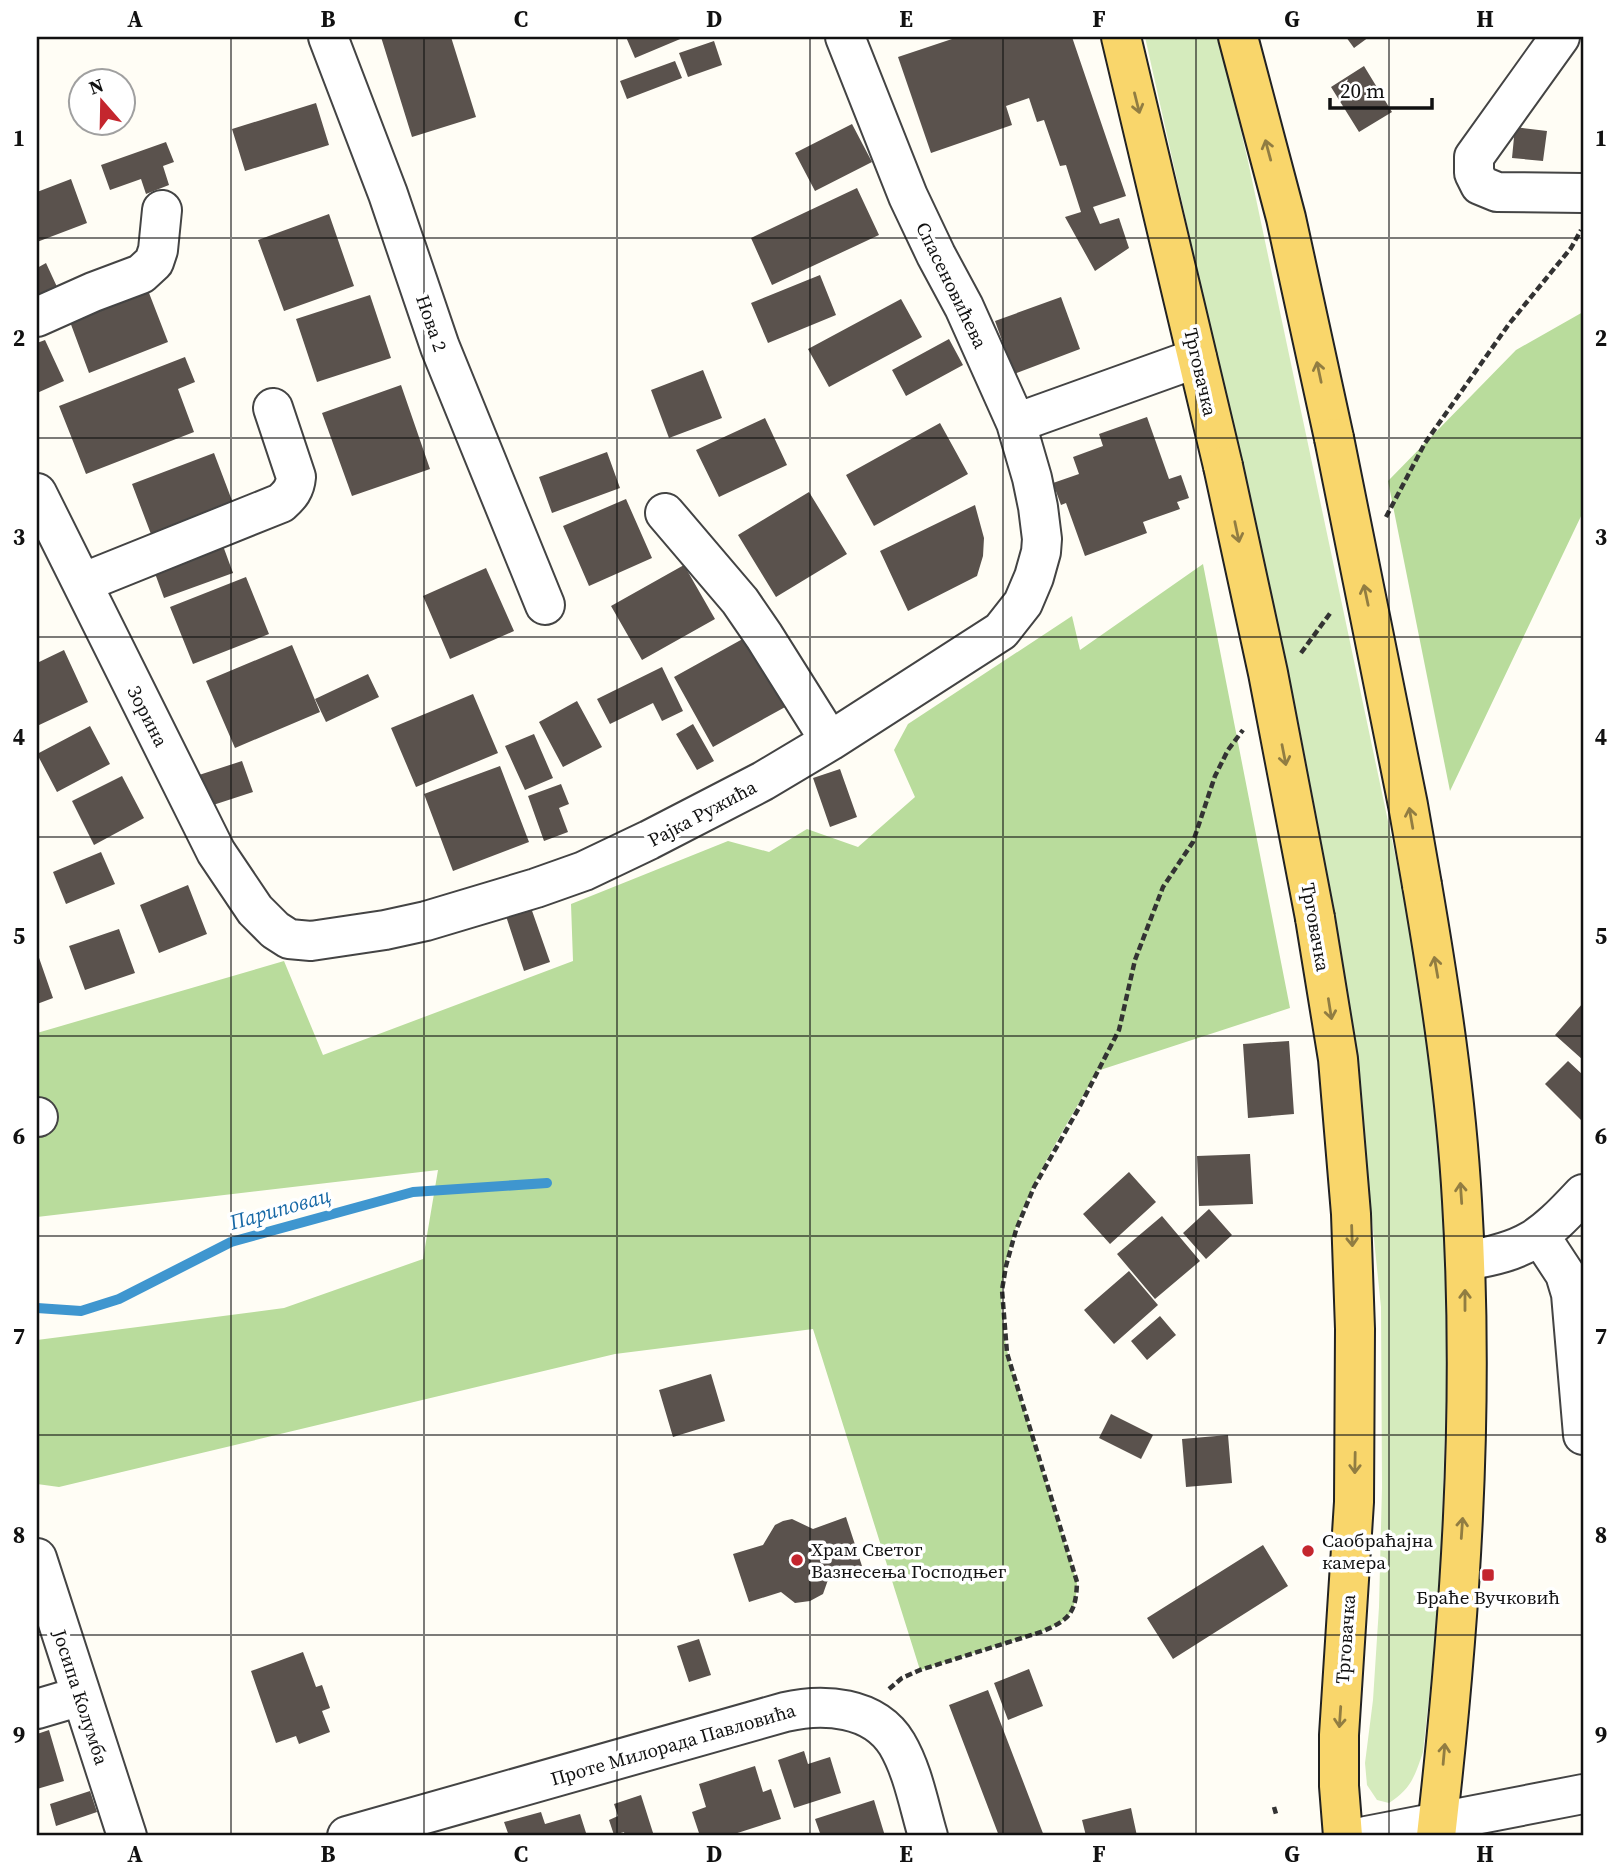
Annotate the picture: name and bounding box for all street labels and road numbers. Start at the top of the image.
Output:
street label: Спасеновићева [910,218,994,353]
street label: Нова 2 [410,291,454,355]
street label: Трговачка [1178,325,1224,419]
street label: Зорина [121,681,175,751]
street label: Рајка Ружића [643,773,761,853]
street label: Трговачка [1295,881,1337,974]
street label: Трговачка [1329,1593,1361,1685]
street label: Јосипа Колумба [47,1625,115,1768]
street label: Проте Милорада Павловића [547,1696,799,1791]

